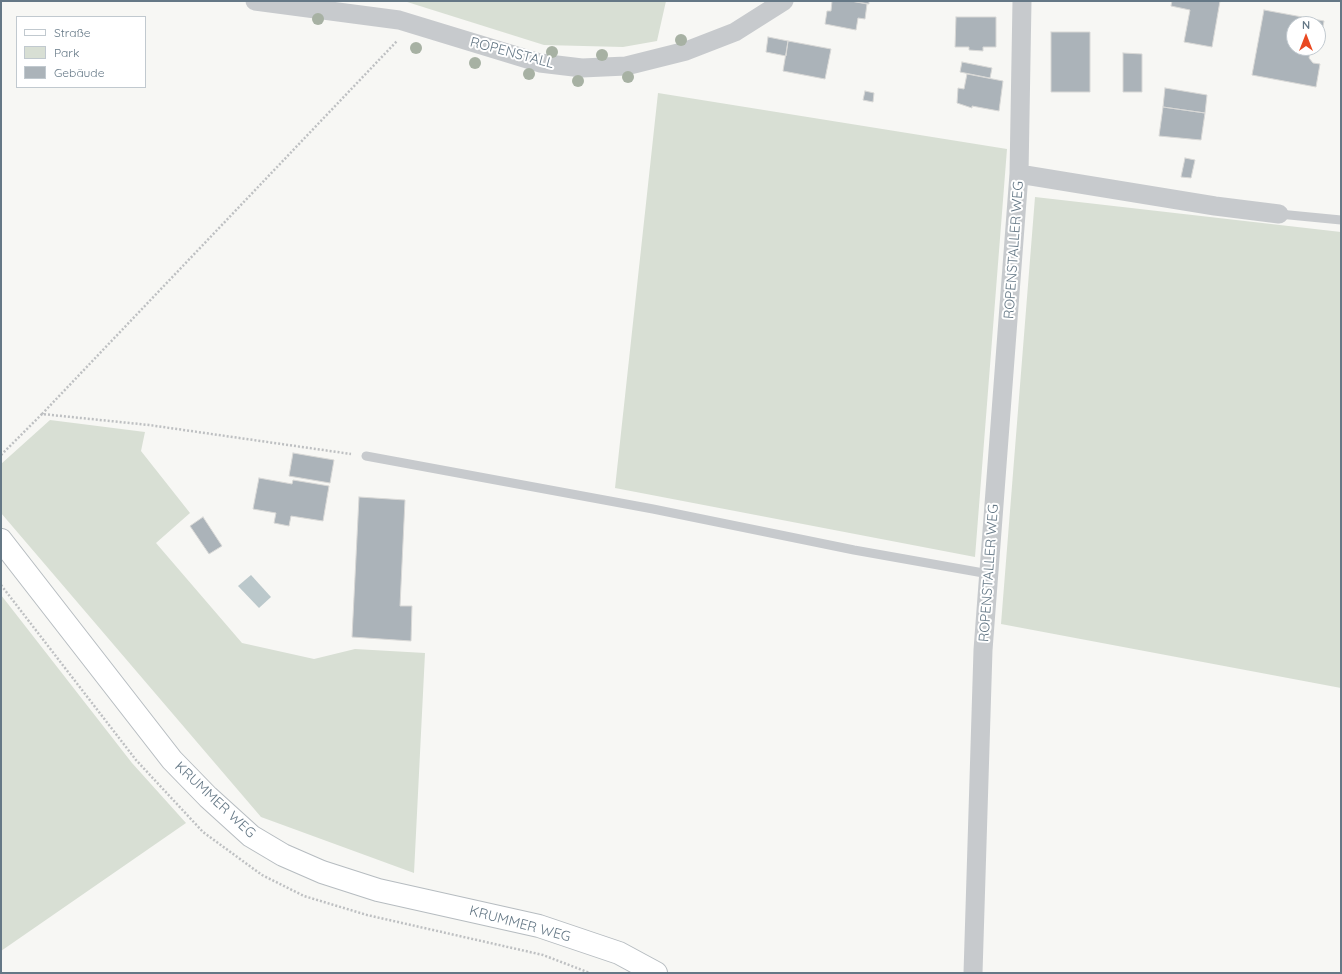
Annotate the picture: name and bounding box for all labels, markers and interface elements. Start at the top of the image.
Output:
legend [16,16,146,88]
north arrow [1286,16,1326,56]
text: N [1302,18,1310,32]
text: Straße [54,25,91,40]
street label: ROPENSTALL [468,34,556,72]
text: Park [54,45,79,60]
text: Gebäude [54,65,104,80]
street label: ROPENSTALLER WEG [1001,180,1027,320]
street label: ROPENSTALLER WEG [976,503,1002,643]
street label: KRUMMER WEG [171,758,259,842]
street label: KRUMMER WEG [467,902,573,946]

